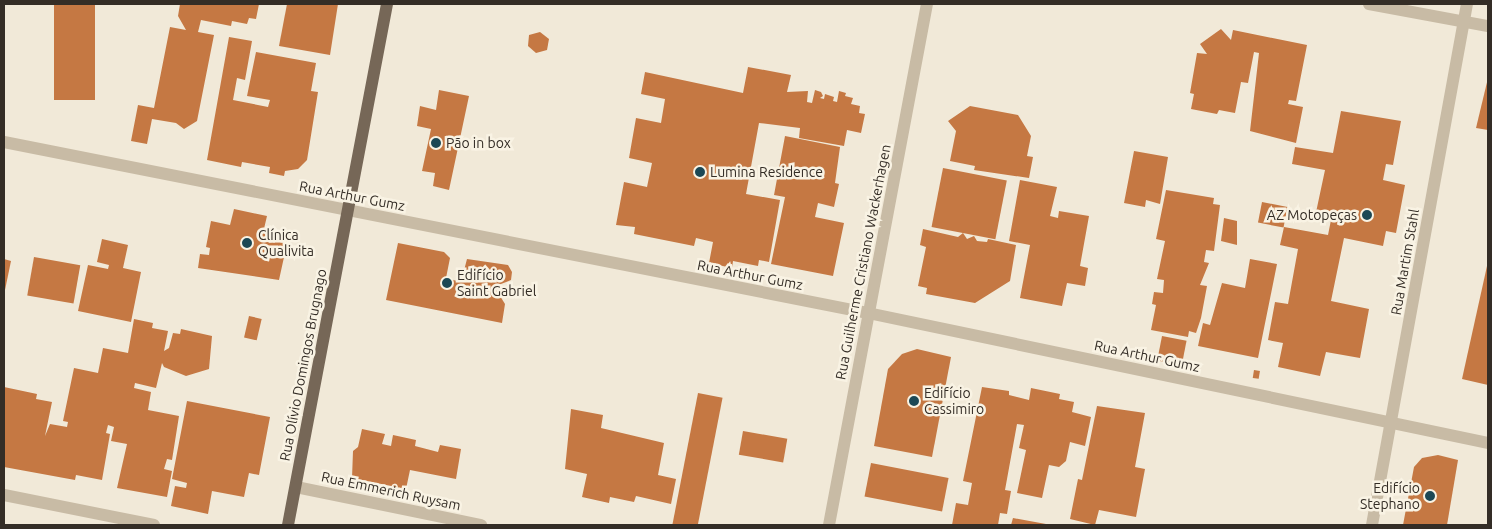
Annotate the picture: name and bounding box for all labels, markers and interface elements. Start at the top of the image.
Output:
place label: Pão in box [446,135,511,151]
marker: Pão in box [430,137,442,149]
street label: Rua Guilherme Cristiano Wackerhagen [832,143,894,381]
place label: Lumina Residence [710,164,823,180]
marker: Lumina Residence [694,166,706,178]
street label: Rua Arthur Gumz [298,178,406,214]
place label: AZ Motopeças [1267,207,1357,223]
street label: Rua Martim Stahl [1387,208,1423,316]
marker: AZ Motopeças [1361,209,1373,221]
place label: Clínica Qualivita [258,227,314,260]
marker: Clínica Qualivita [240,236,254,250]
street label: Rua Arthur Gumz [696,257,804,293]
street label: Rua Olívio Domingos Brugnago [276,267,330,463]
place label: Edifício Saint Gabriel [457,267,536,300]
marker: Edifício Saint Gabriel [441,277,453,289]
street label: Rua Arthur Gumz [1093,337,1201,375]
place label: Edifício Cassimiro [924,385,984,418]
marker: Edifício Cassimiro [908,395,920,407]
street label: Rua Emmerich Ruysam [320,468,462,514]
place label: Edifício Stephano [1360,480,1420,512]
marker: Edifício Stephano [1424,490,1436,502]

